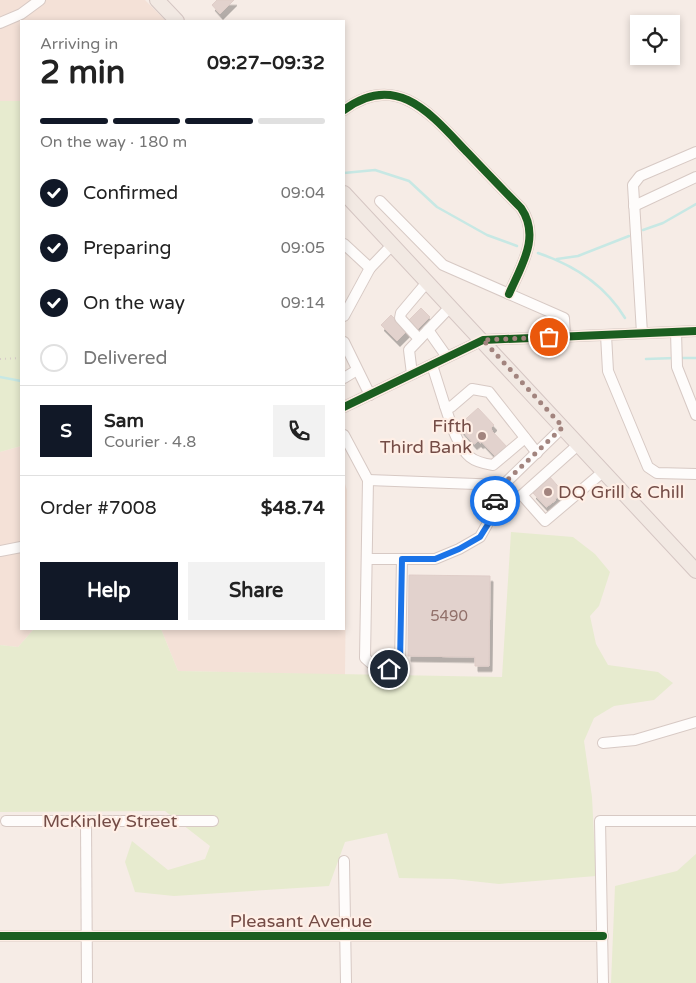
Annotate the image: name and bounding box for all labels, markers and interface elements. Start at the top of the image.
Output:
map controls [630,15,680,65]
button: locate [630,15,680,65]
text: Arriving in [40,34,118,54]
text: 09:27–09:32 [207,52,325,74]
text: 2 min [40,54,125,92]
text: On the way · 180 m [40,132,187,152]
icon: check [40,179,68,207]
text: Confirmed [83,182,178,204]
text: 09:04 [281,183,325,203]
icon: check [40,234,68,262]
text: Preparing [83,237,172,259]
text: 09:05 [281,238,325,258]
icon: check [40,289,68,317]
text: On the way [83,292,185,314]
text: 09:14 [281,293,325,313]
pin [528,316,570,358]
icon: bag [535,323,563,351]
text: Delivered [83,347,168,369]
button: phone [273,405,325,457]
text: Sam [104,410,144,432]
place label: Fifth Third Bank [380,415,472,458]
text: S [60,420,72,442]
marker: Fifth Third Bank [476,430,488,442]
text: Courier · 4.8 [104,432,196,452]
courier [470,476,520,526]
place label: DQ Grill & Chill [558,481,684,503]
marker: DQ Grill & Chill [542,486,554,498]
icon: car [481,487,509,515]
text: Order #7008 [40,497,157,519]
text: $48.74 [261,497,325,519]
button: Help [40,562,178,620]
button: Share [188,562,325,620]
house number: 5490 [430,607,468,625]
pin [368,648,410,690]
icon: home [375,655,403,683]
street label: McKinley Street [43,810,177,832]
street label: Pleasant Avenue [230,910,372,932]

